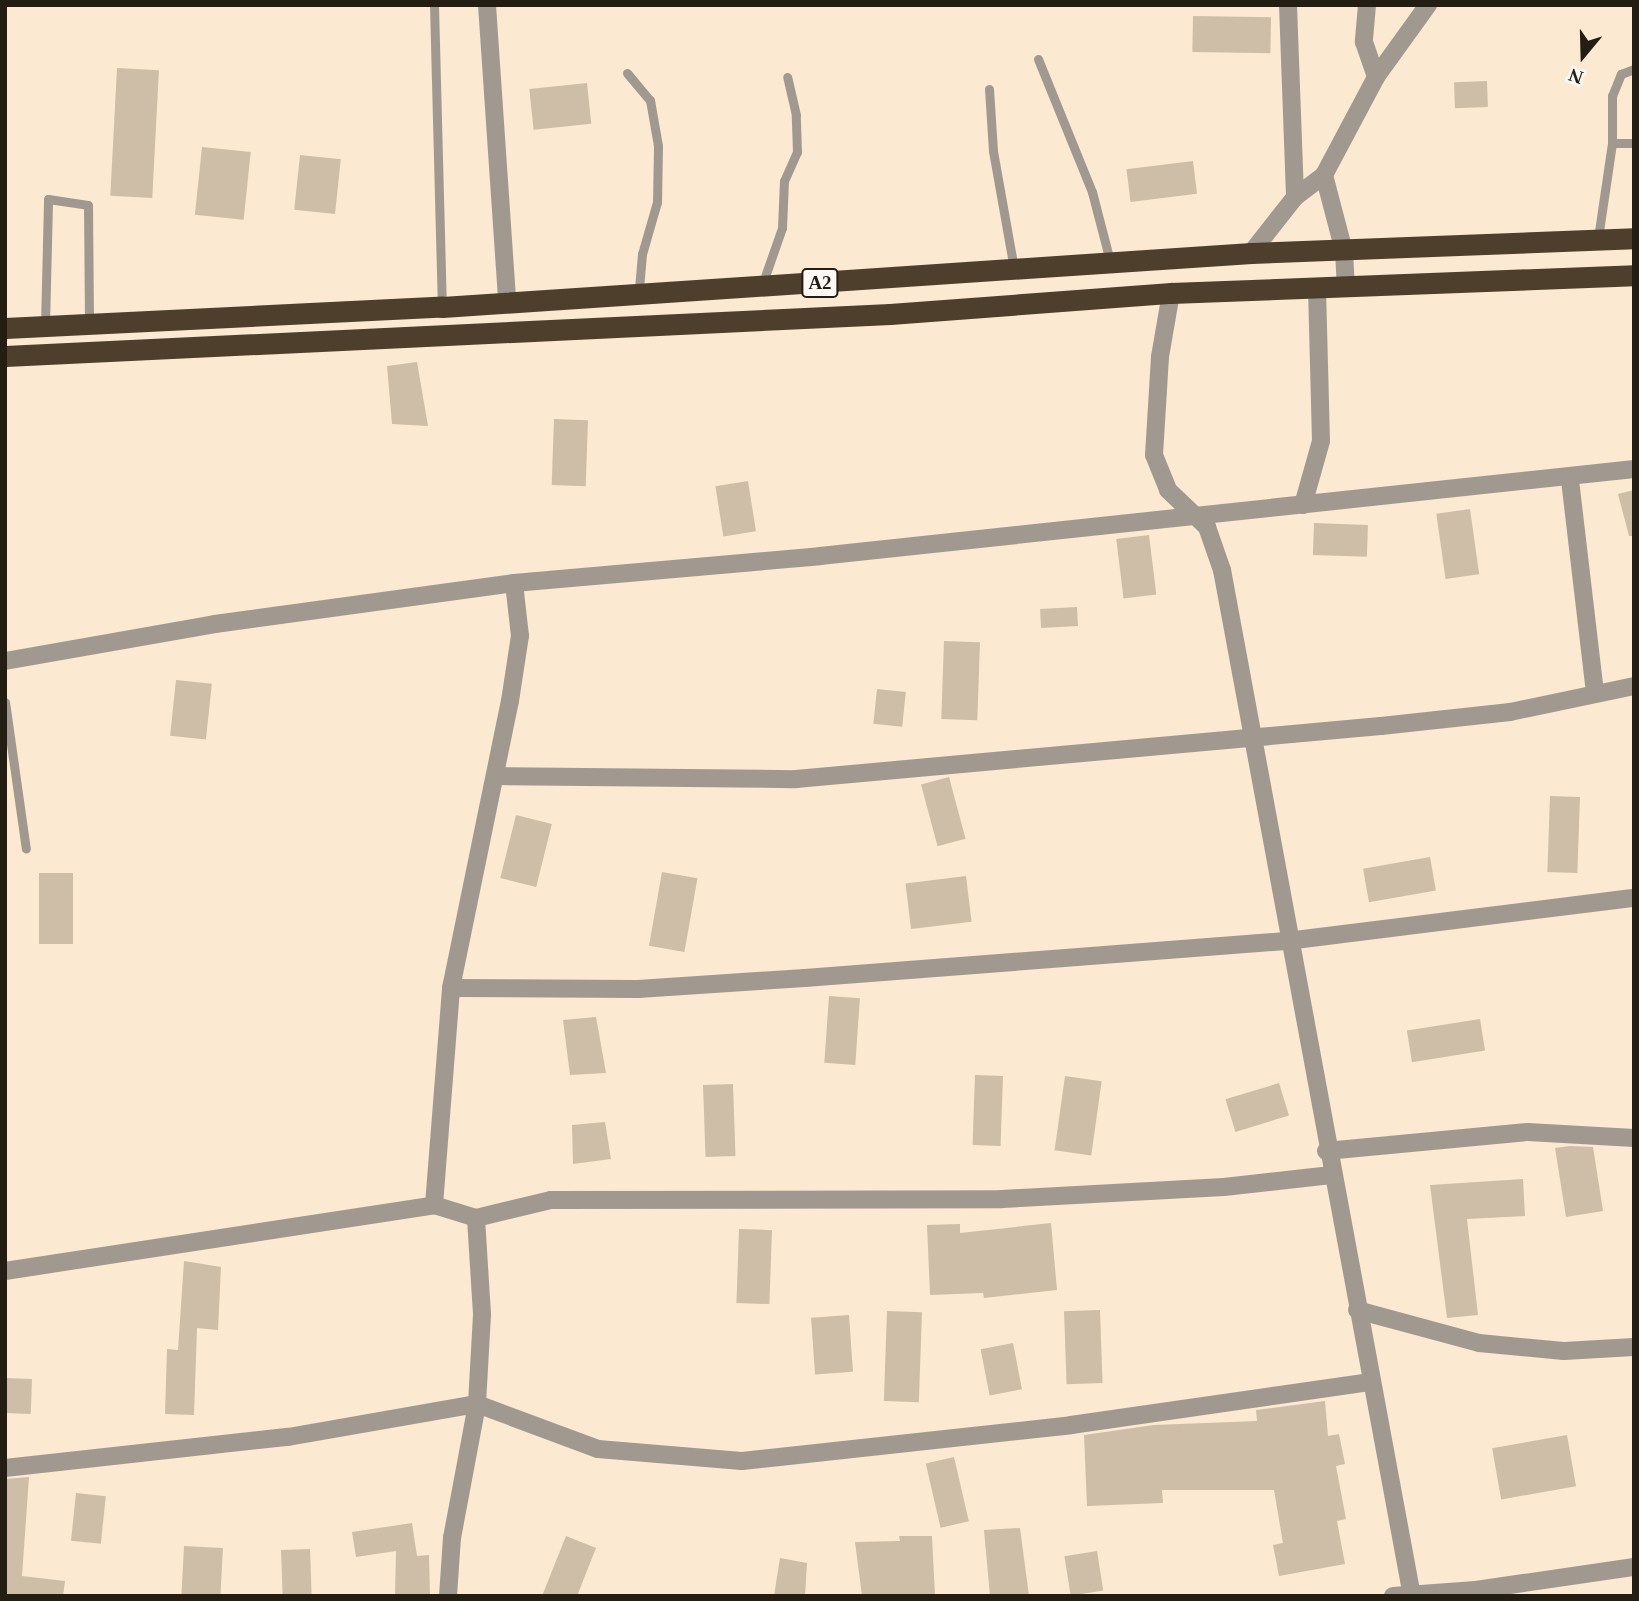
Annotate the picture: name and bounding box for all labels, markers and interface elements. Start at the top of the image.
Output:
north arrow [1548,21,1618,91]
text: N [1566,64,1586,88]
road number: A2 [801,268,839,298]

